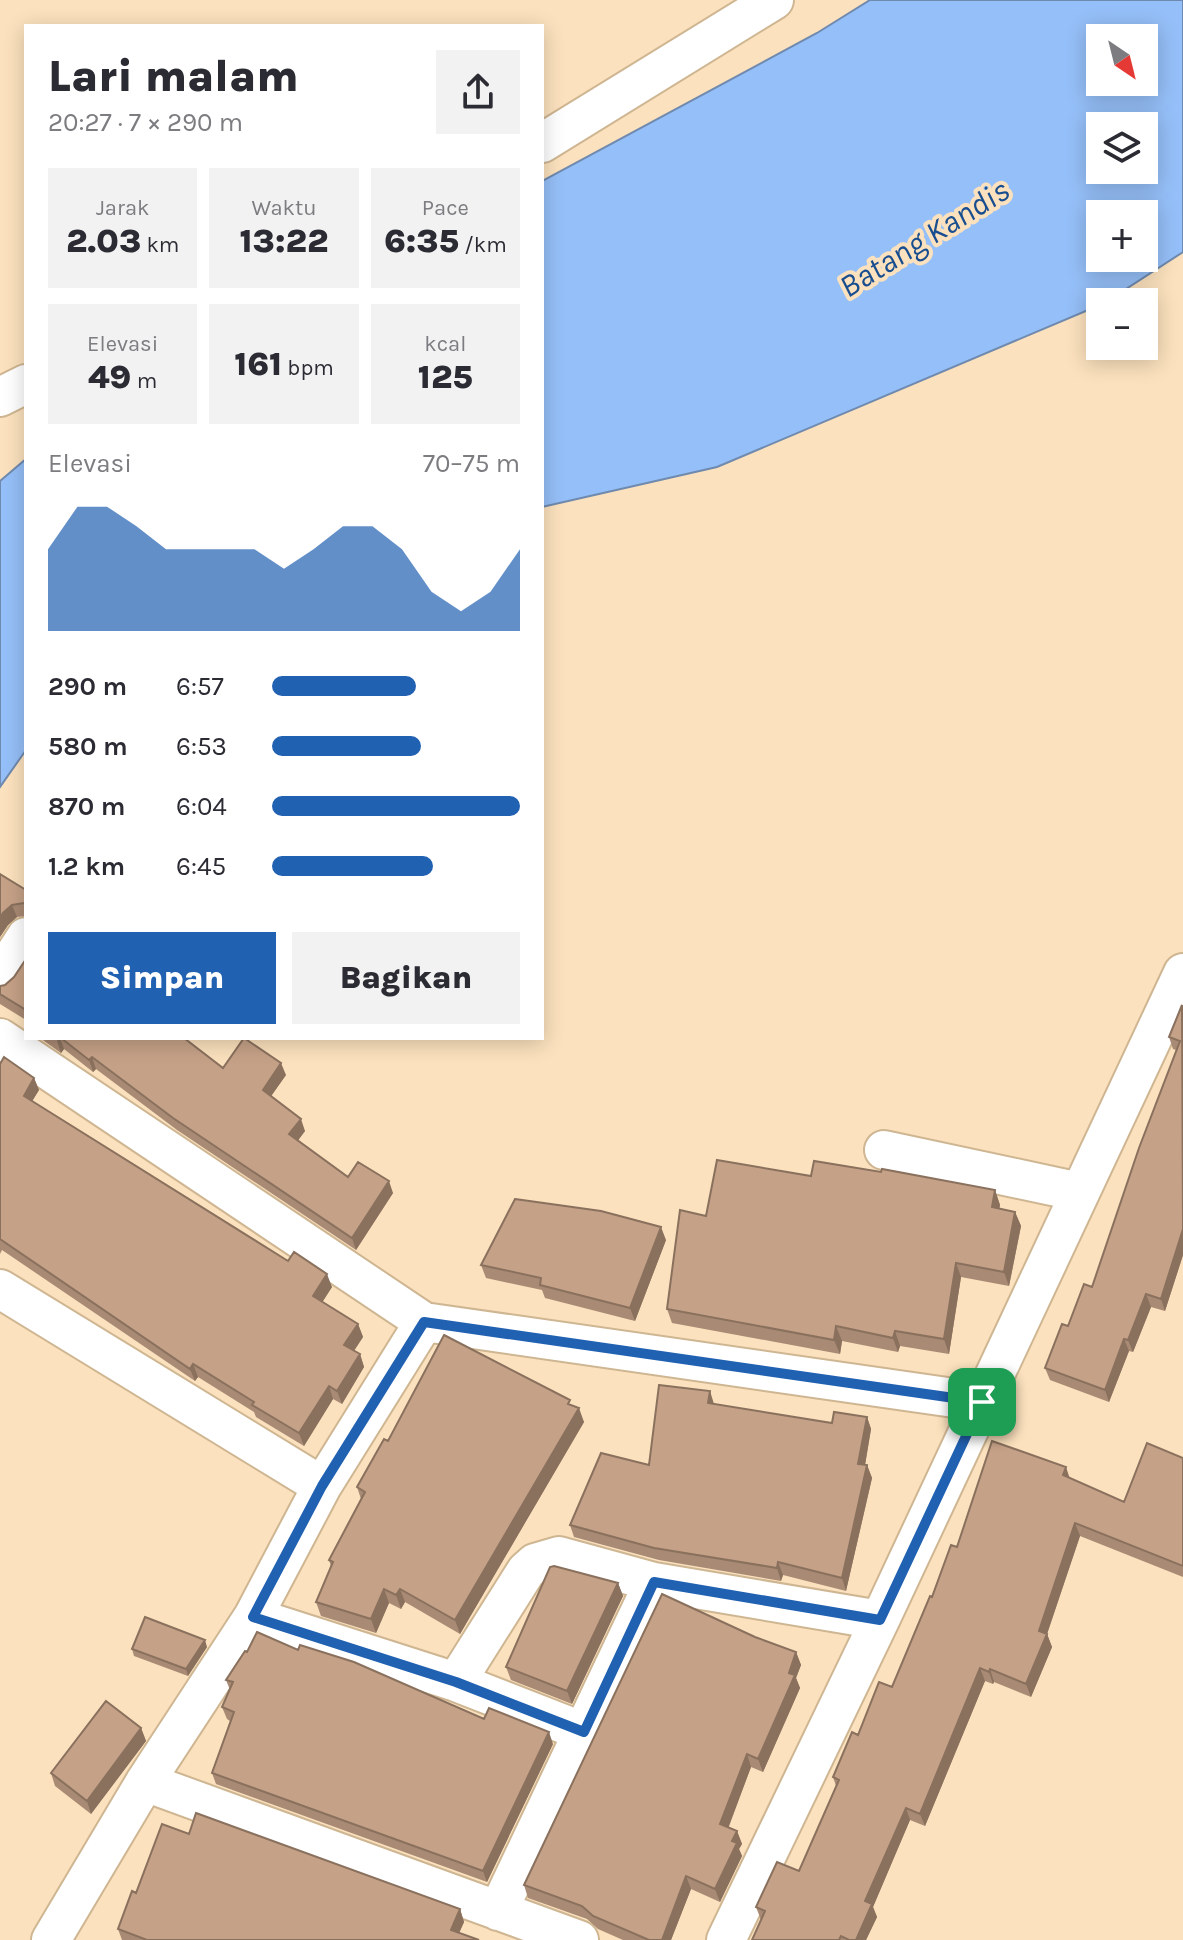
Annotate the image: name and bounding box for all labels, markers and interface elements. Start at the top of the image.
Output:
north arrow [1086,24,1158,96]
map controls [1086,24,1158,360]
button: share [436,50,520,134]
text: Lari malam [48,51,299,102]
text: 20:27 · 7 × 290 m [48,107,243,138]
button: layers [1086,112,1158,184]
water label: Batang Kandis [832,171,1016,305]
text: Jarak [96,195,149,221]
text: Waktu [251,195,317,221]
text: Pace [422,195,469,221]
button: + [1086,200,1158,272]
text: 2.03 [66,221,141,261]
text: 13:22 [240,221,328,261]
text: 6:35 [384,221,459,261]
text: km [141,232,179,258]
text: /km [459,232,507,258]
button: − [1086,288,1158,360]
text: Elevasi [87,331,158,357]
text: kcal [424,331,466,357]
text: 161 [234,344,282,384]
text: bpm [282,355,334,381]
text: 49 [88,357,131,397]
text: 125 [418,357,473,397]
text: m [131,368,157,394]
text: Elevasi [48,448,132,479]
text: 70–75 m [423,448,520,479]
text: 290 m [48,671,127,702]
text: 6:57 [176,671,224,702]
text: 580 m [48,731,128,762]
text: 6:53 [176,731,227,762]
text: 870 m [48,791,125,822]
text: 6:04 [176,791,227,822]
text: 1.2 km [48,851,125,882]
text: 6:45 [176,851,226,882]
button: Simpan [48,932,276,1024]
button: Bagikan [292,932,520,1024]
pin [948,1368,1016,1436]
icon: arrive [960,1380,1004,1424]

